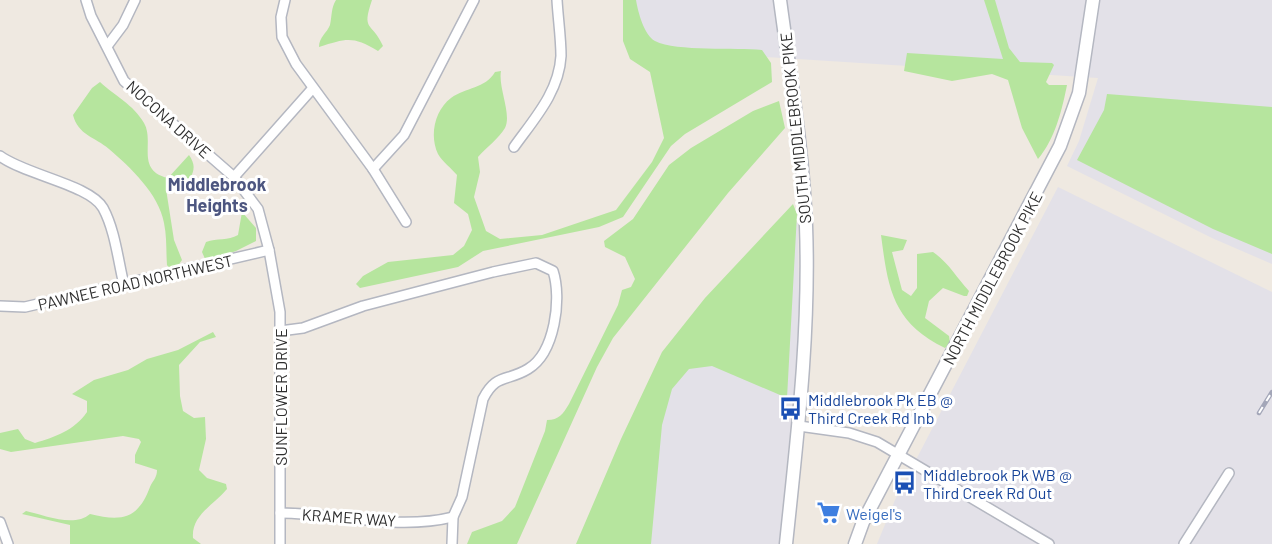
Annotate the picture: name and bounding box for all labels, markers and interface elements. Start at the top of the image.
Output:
street label: SOUTH MIDDLEBROOK PIKE [775,31,815,225]
street label: NOCONA DRIVE [123,76,215,162]
district label: Middlebrook Heights [168,173,267,216]
street label: NORTH MIDDLEBROOK PIKE [938,188,1046,368]
street label: PAWNEE ROAD NORTHWEST [36,250,234,314]
street label: SUNFLOWER DRIVE [271,328,290,466]
place label: Middlebrook Pk EB @ Third Creek Rd Inb [808,390,953,427]
bus stop icon: Middlebrook Pk EB @ Third Creek Rd Inb [777,395,803,421]
place label: Middlebrook Pk WB @ Third Creek Rd Out [923,465,1072,502]
bus stop icon: Middlebrook Pk WB @ Third Creek Rd Out [892,470,918,496]
supermarket icon: Weigel's [815,500,841,526]
street label: KRAMER WAY [301,504,397,530]
place label: Weigel's [846,504,902,523]

